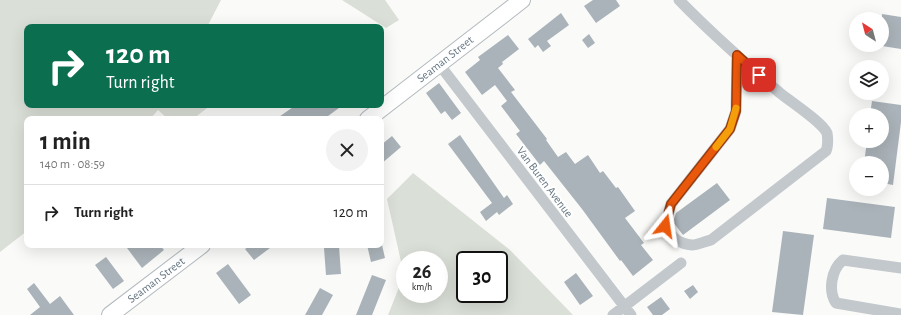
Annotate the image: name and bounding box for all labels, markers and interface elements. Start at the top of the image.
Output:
north arrow [849,12,889,52]
map controls [849,12,889,196]
street label: Seaman Street [415,33,476,85]
icon: right [40,40,92,92]
text: 120 m [106,41,171,69]
pin [742,58,776,92]
button: layers [849,60,889,100]
icon: arrive [748,64,770,86]
text: Turn right [106,74,175,92]
button: + [849,108,889,148]
button: close [326,129,368,171]
text: 1 min [40,130,91,154]
street label: Van Buren Avenue [515,145,575,219]
button: − [849,156,889,196]
text: 140 m · 08:59 [40,158,105,171]
icon: right [40,202,62,224]
text: Turn right [74,205,133,220]
text: 120 m [334,205,368,220]
position arrow [644,205,686,247]
speed limit sign: 30 [456,251,508,303]
street label: Seaman Street [125,255,187,305]
text: 26 [412,262,432,282]
text: km/h [412,282,432,292]

